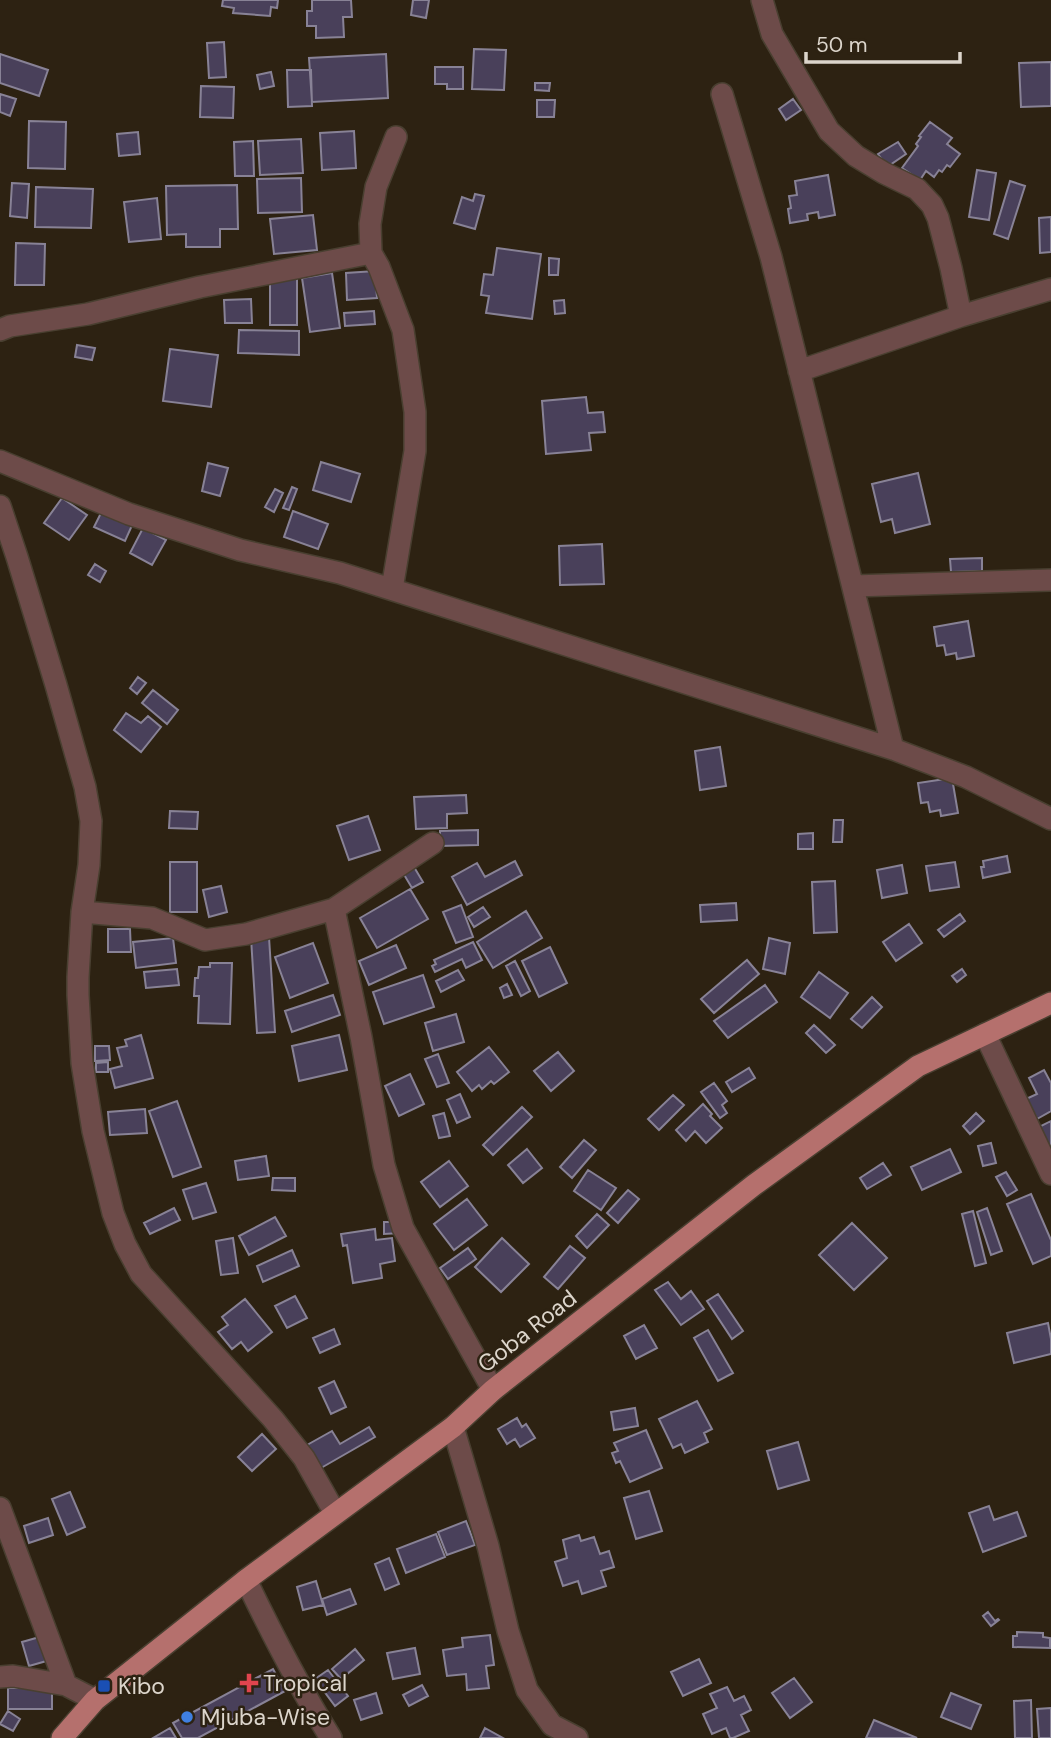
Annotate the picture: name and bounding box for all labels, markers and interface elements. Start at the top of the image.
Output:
scale bar [806,21,960,65]
text: 50 m [816,31,867,59]
street label: Goba Road [471,1283,583,1379]
place label: Tropical [263,1668,347,1698]
place label: Kibo [118,1671,165,1701]
marker: Tropical [241,1675,257,1691]
marker: Kibo [96,1678,112,1694]
place label: Mjuba-Wise [201,1702,330,1732]
marker: Mjuba-Wise [179,1709,195,1725]

